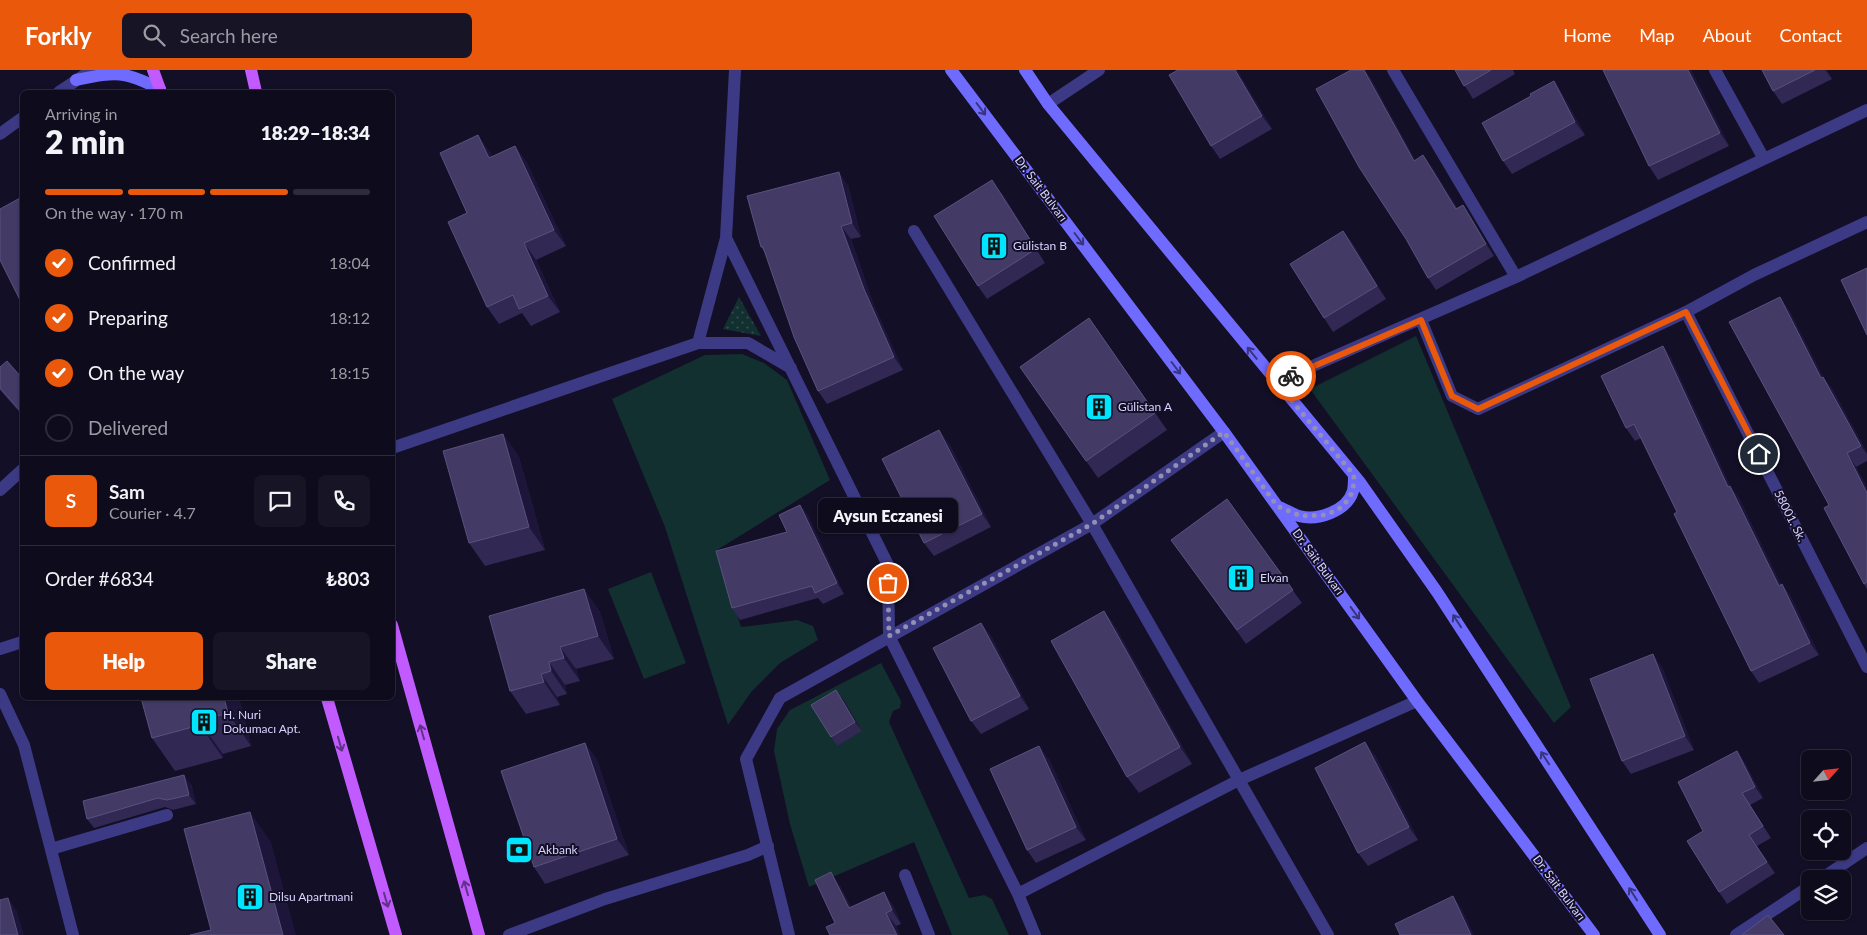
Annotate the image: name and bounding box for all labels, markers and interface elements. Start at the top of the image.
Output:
search box [122,13,472,58]
text: Forkly [25,21,92,50]
icon: search [140,21,168,49]
text: Search here [180,24,278,47]
text: Home [1563,24,1611,46]
text: Map [1639,24,1675,46]
text: About [1703,24,1752,46]
text: Contact [1780,24,1842,46]
one-way arrow [975,102,986,115]
text: Arriving in [45,104,118,123]
text: 18:29–18:34 [261,121,370,144]
text: 2 min [45,122,125,161]
street label: Dr. Sait Bulvarı [1012,153,1071,224]
text: On the way · 170 m [45,203,183,222]
building icon: Gülistan B [979,231,1009,261]
one-way arrow [1073,232,1084,245]
place label: Gülistan B [1013,238,1067,253]
icon: check [45,249,73,277]
text: Confirmed [88,251,176,274]
text: 18:04 [329,253,370,272]
icon: check [45,304,73,332]
text: Preparing [88,306,168,329]
text: 18:12 [329,308,370,327]
one-way arrow [1246,347,1257,360]
courier [1266,351,1316,401]
icon: check [45,359,73,387]
text: On the way [88,361,184,384]
one-way arrow [1171,361,1182,374]
icon: bike [1277,362,1305,390]
text: 18:15 [329,363,370,382]
building icon: Gülistan A [1084,392,1114,422]
place label: Gülistan A [1118,399,1173,414]
text: Delivered [88,416,168,439]
pin [1738,433,1780,475]
icon: home [1745,440,1773,468]
button: chat [254,475,306,527]
button: phone [318,475,370,527]
text: Sam [109,480,145,503]
street label: 58001. Sk. [1771,487,1810,544]
text: S [66,489,76,512]
callout: Aysun Eczanesi [818,498,958,533]
text: Courier · 4.7 [109,503,196,522]
text: Aysun Eczanesi [833,506,943,525]
street label: Dr. Sait Bulvarı [1289,526,1347,598]
pin [867,562,909,604]
building icon: Elvan [1226,563,1256,593]
text: Order #6834 [45,567,154,590]
text: ₺803 [326,567,370,590]
icon: bag [874,569,902,597]
place label: Elvan [1260,570,1288,585]
one-way arrow [1350,606,1360,620]
one-way arrow [1451,615,1461,629]
button: Help [45,632,203,690]
button: Share [213,632,370,690]
building icon: H. Nuri Dokumacı Apt. [189,707,219,737]
place label: H. Nuri Dokumacı Apt. [223,707,301,736]
one-way arrow [417,724,427,740]
one-way arrow [336,736,346,752]
north arrow [1801,750,1851,800]
map controls [1801,750,1851,920]
one-way arrow [1540,751,1550,765]
button: locate [1801,810,1851,860]
bank icon: Akbank [504,835,534,865]
place label: Akbank [538,842,579,857]
street label: Dr. Sait Bulvarı [1530,852,1589,923]
button: layers [1801,870,1851,920]
one-way arrow [461,880,470,896]
building icon: Dilsu Apartmani [235,882,265,912]
one-way arrow [1628,887,1638,901]
place label: Dilsu Apartmani [269,889,353,904]
one-way arrow [381,892,391,908]

